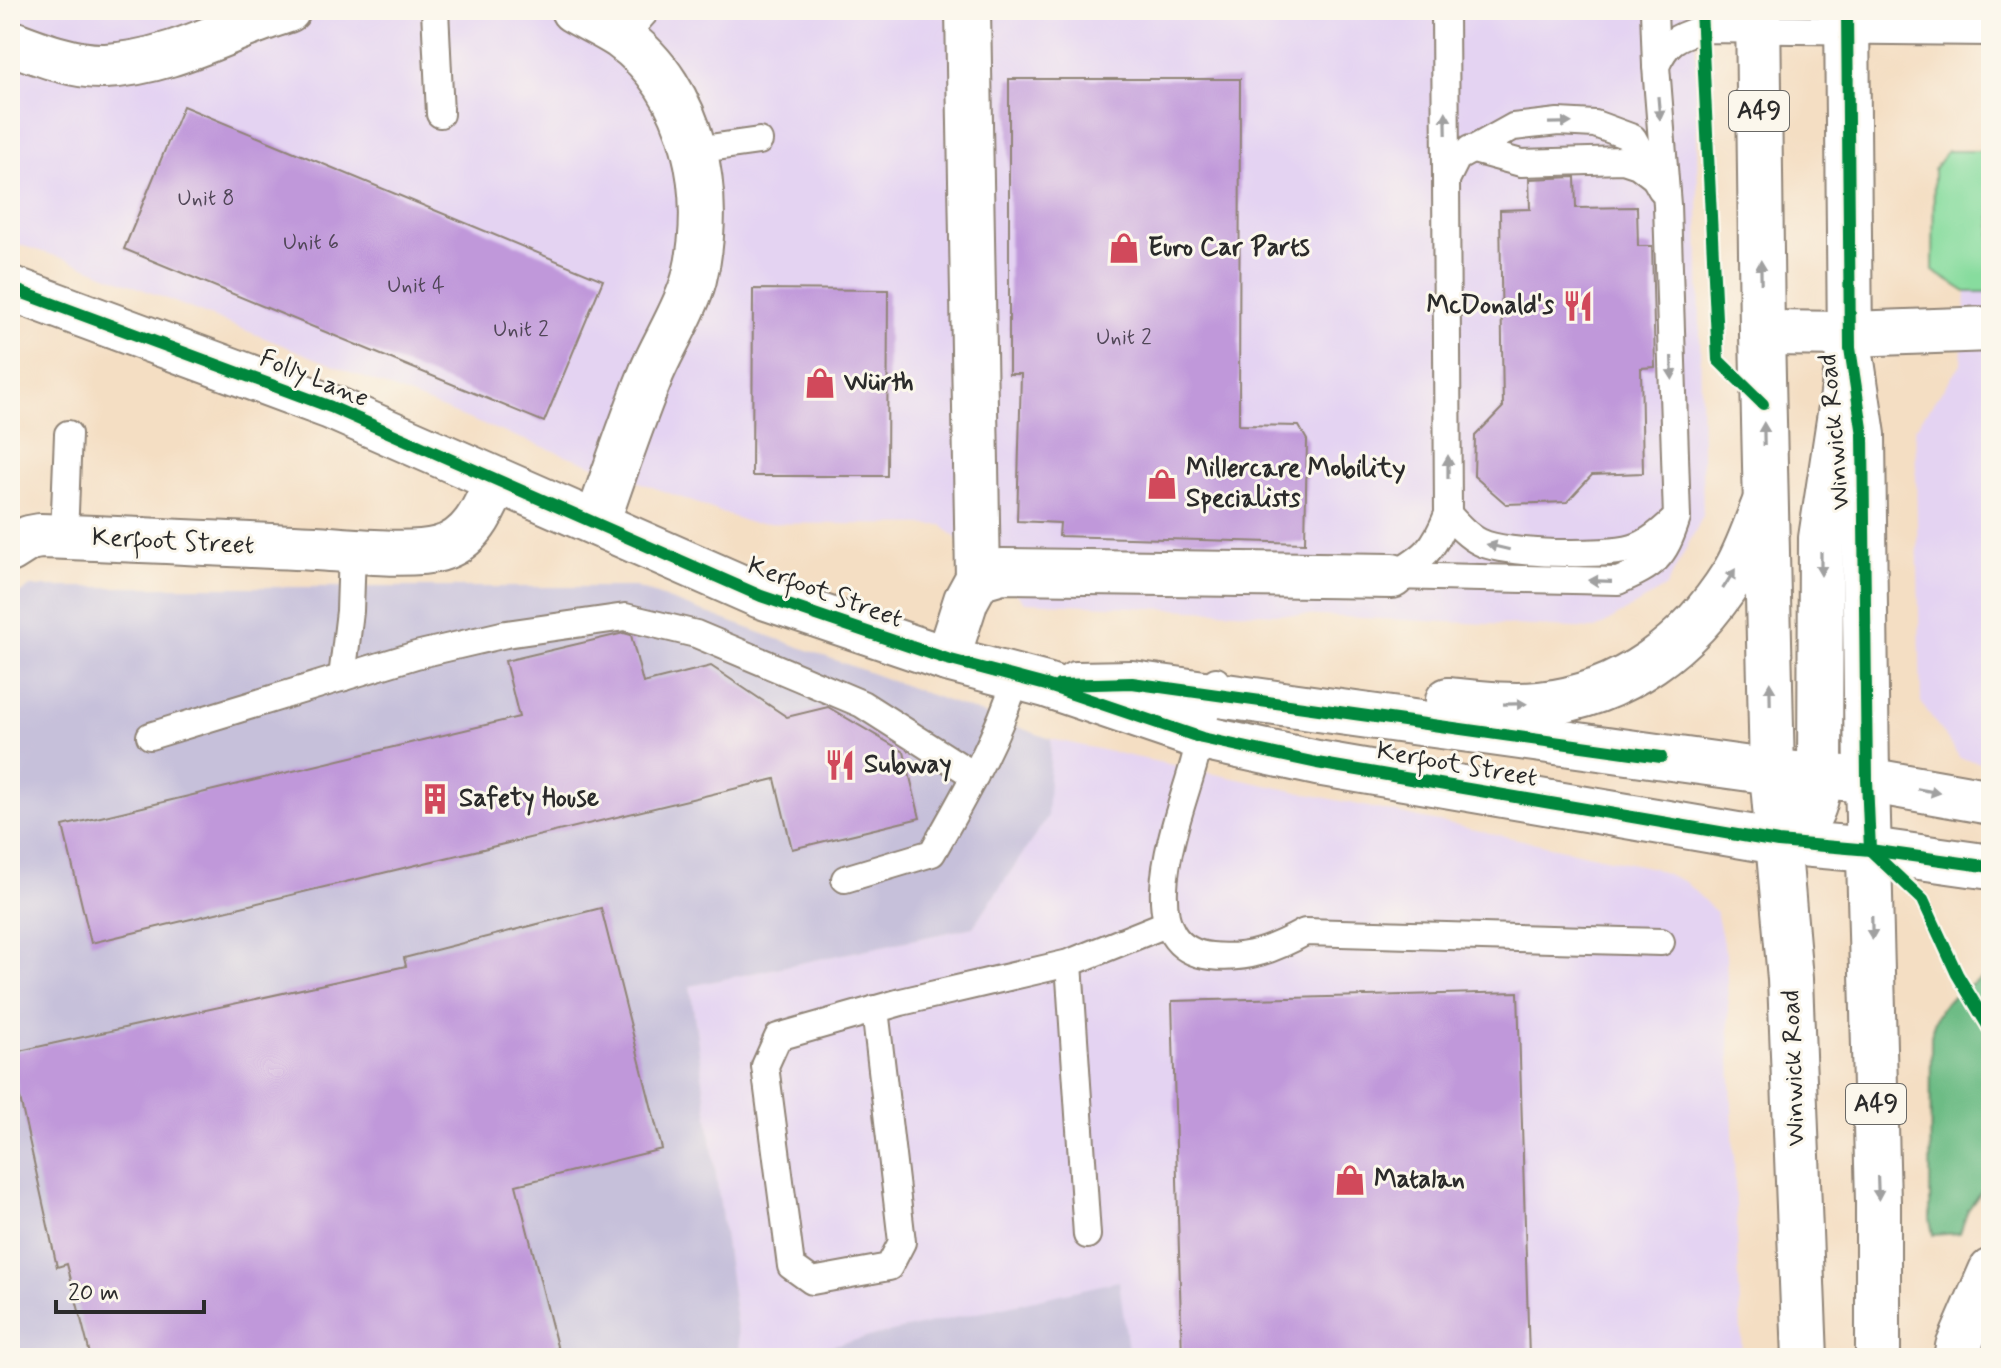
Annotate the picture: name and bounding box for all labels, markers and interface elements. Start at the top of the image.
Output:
road number: A49 [1729,91,1789,131]
one-way arrow [1653,96,1666,121]
one-way arrow [1440,110,1452,135]
one-way arrow [1548,117,1573,130]
house number: Unit 8 [177,185,235,213]
house number: Unit 6 [283,229,339,257]
shop icon: Euro Car Parts [1107,231,1141,265]
place label: Euro Car Parts [1148,231,1310,265]
one-way arrow [1755,259,1767,284]
house number: Unit 4 [387,272,445,300]
place label: McDonald's [1426,289,1555,323]
restaurant icon: McDonald's [1561,289,1595,323]
house number: Unit 2 [493,316,549,344]
house number: Unit 2 [1096,324,1152,352]
street label: Folly Lane [254,342,374,416]
street label: Winwick Road [1811,353,1859,511]
one-way arrow [1666,356,1679,381]
shop icon: Würth [803,366,837,400]
place label: Würth [843,366,914,400]
one-way arrow [1758,421,1770,446]
place label: Millercare Mobility Specialists [1186,452,1405,516]
one-way arrow [1442,454,1454,479]
shop icon: Millercare Mobility Specialists [1145,467,1179,501]
street label: Kerfoot Street [91,521,255,565]
one-way arrow [1485,540,1510,553]
street label: Kerfoot Street [742,549,907,639]
one-way arrow [1815,552,1827,577]
one-way arrow [1722,569,1737,590]
one-way arrow [1587,574,1612,587]
one-way arrow [1764,681,1777,706]
one-way arrow [1503,698,1528,711]
street label: Kerfoot Street [1374,734,1540,798]
restaurant icon: Subway [823,748,857,782]
place label: Subway [864,748,952,782]
building icon: Safety House [418,782,452,816]
place label: Safety House [459,782,599,816]
one-way arrow [1917,785,1942,797]
one-way arrow [1866,916,1878,941]
street label: Winwick Road [1774,989,1814,1147]
road number: A49 [1846,1084,1906,1124]
shop icon: Matalan [1333,1163,1367,1197]
place label: Matalan [1374,1163,1465,1197]
one-way arrow [1871,1176,1884,1201]
scale bar [56,1264,204,1314]
text: 20 m [68,1278,119,1309]

